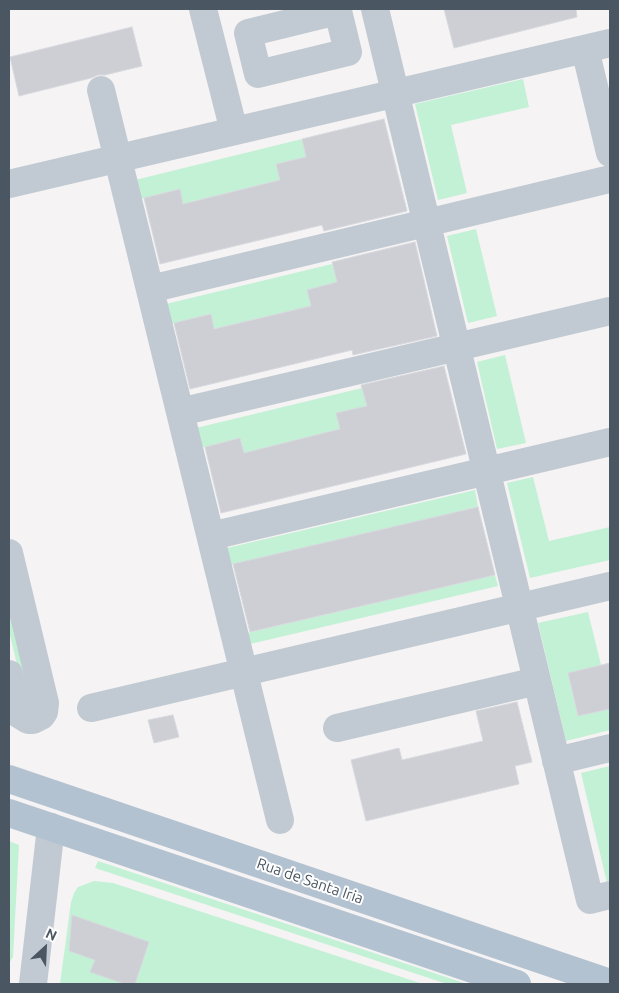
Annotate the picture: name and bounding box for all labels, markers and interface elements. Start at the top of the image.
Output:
street label: Rua de Santa Iria [254,854,366,908]
north arrow [20,923,70,973]
text: N [43,925,59,944]

